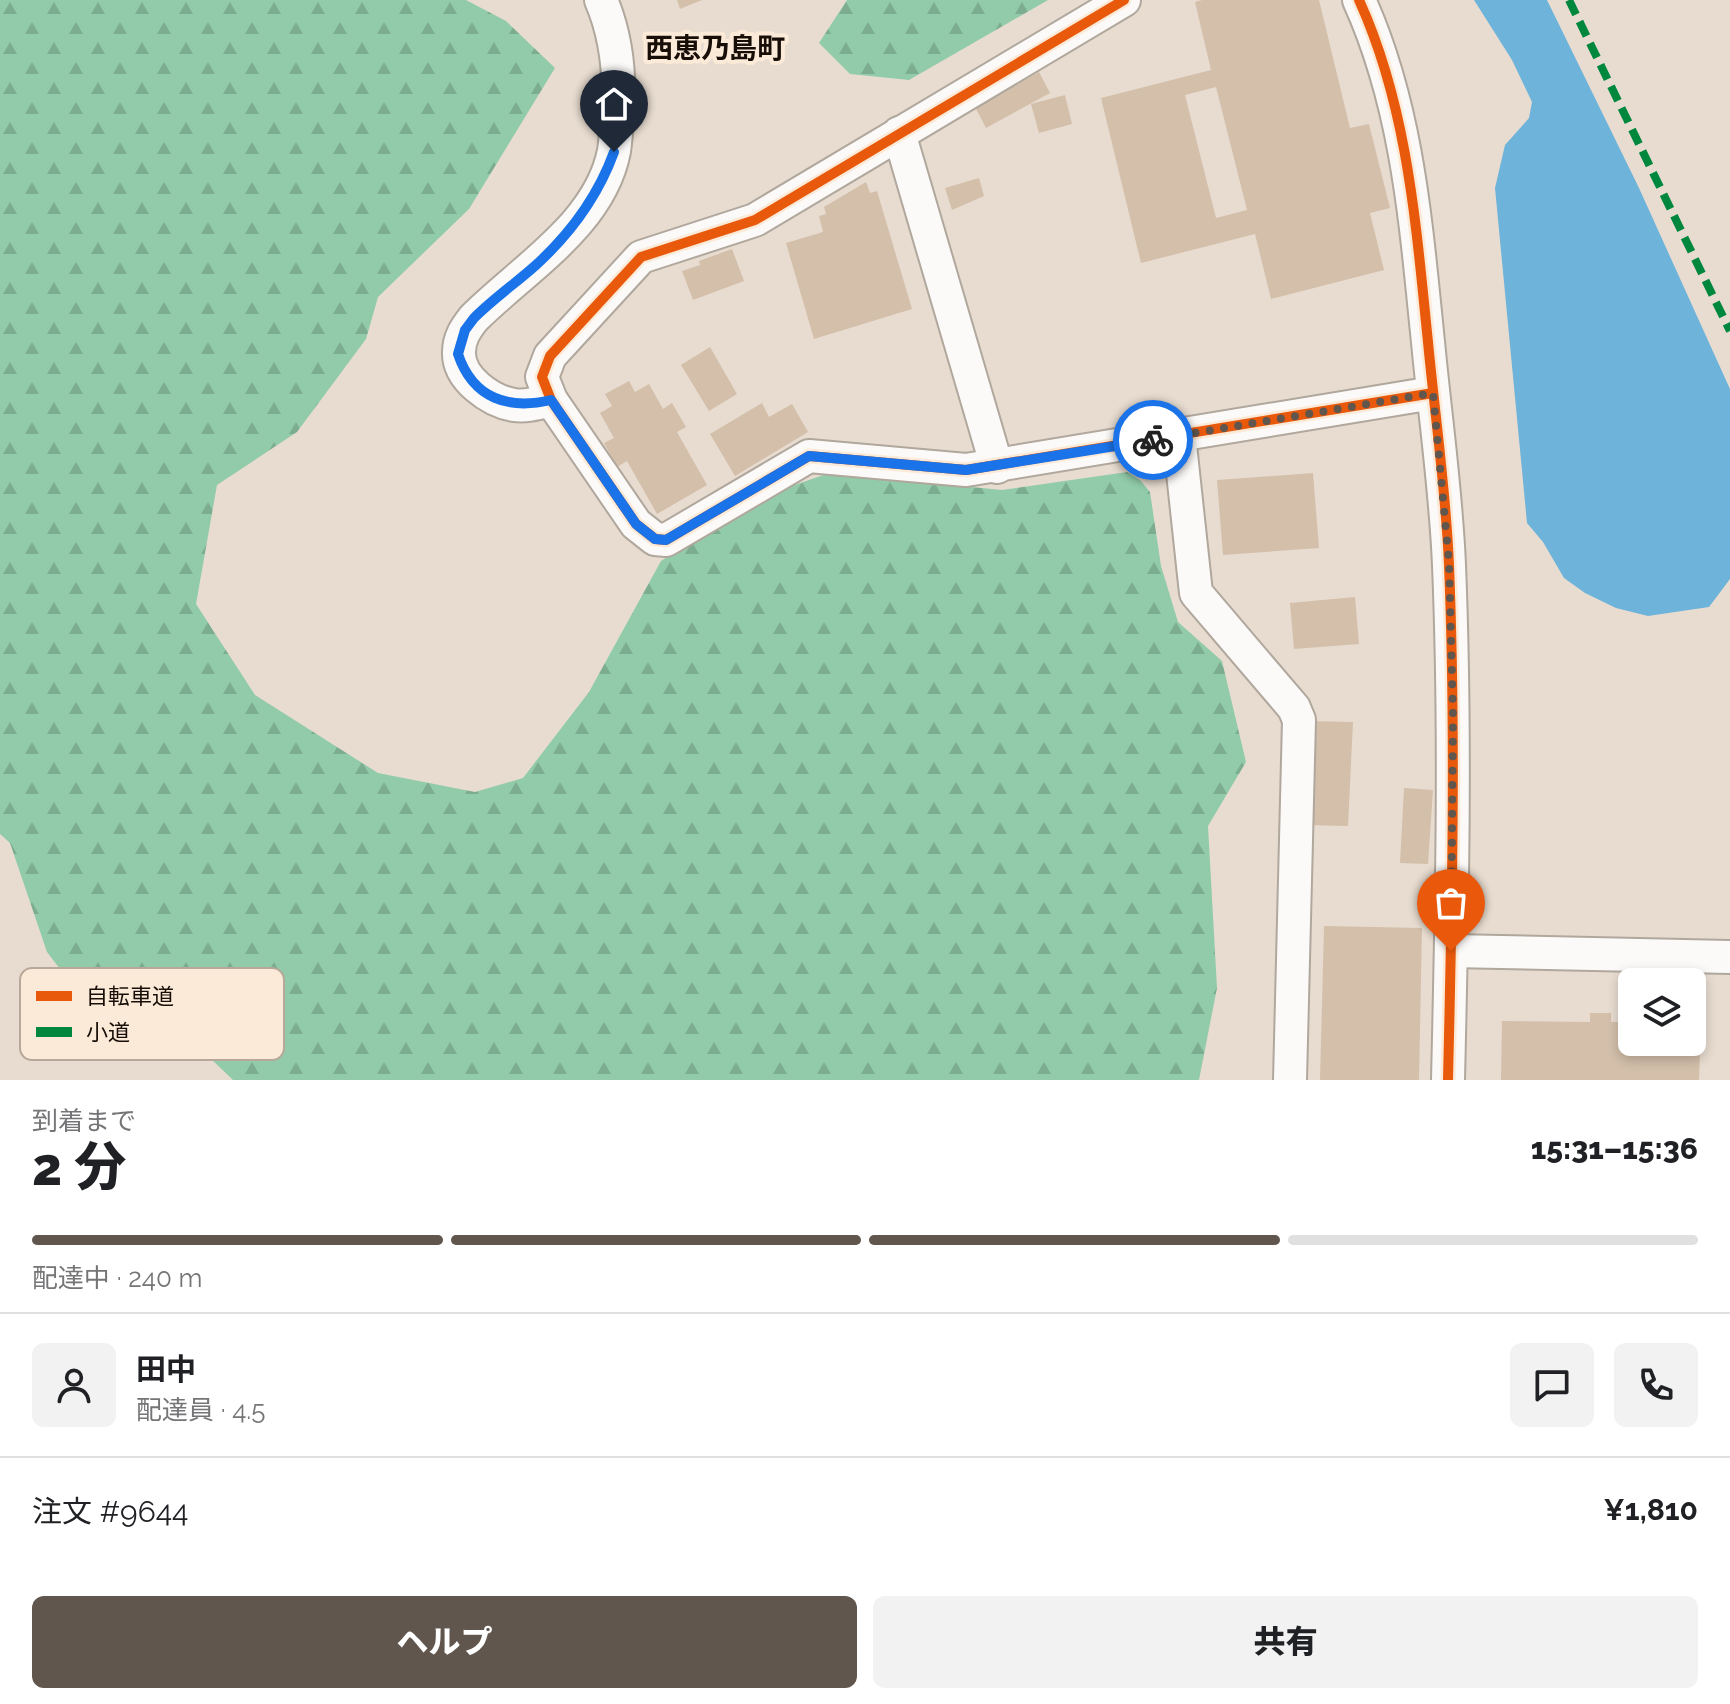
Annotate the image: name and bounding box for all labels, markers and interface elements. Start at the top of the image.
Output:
district label: 西恵乃島町 [645,32,785,65]
pin [580,70,648,152]
icon: home [592,82,636,126]
courier [1113,400,1193,480]
icon: bike [1131,418,1175,462]
pin [1417,869,1485,951]
icon: bag [1429,881,1473,925]
legend [20,968,284,1060]
map controls [1618,968,1706,1056]
button: layers [1618,968,1706,1056]
text: 自転車道 [86,983,174,1009]
text: 小道 [86,1019,130,1045]
text: 到着まで [32,1106,136,1136]
text: 15:31–15:36 [1531,1131,1698,1166]
text: 2 分 [32,1136,126,1197]
text: 配達中 · 240 m [32,1263,202,1293]
button: person [32,1343,116,1427]
button: chat [1510,1343,1594,1427]
button: phone [1614,1343,1698,1427]
text: 田中 [136,1352,196,1387]
text: 配達員 · 4.5 [136,1395,265,1425]
text: ¥1,810 [1604,1492,1698,1527]
text: 注文 #9644 [32,1494,188,1529]
button: ヘルプ [32,1596,857,1688]
button: 共有 [873,1596,1698,1688]

